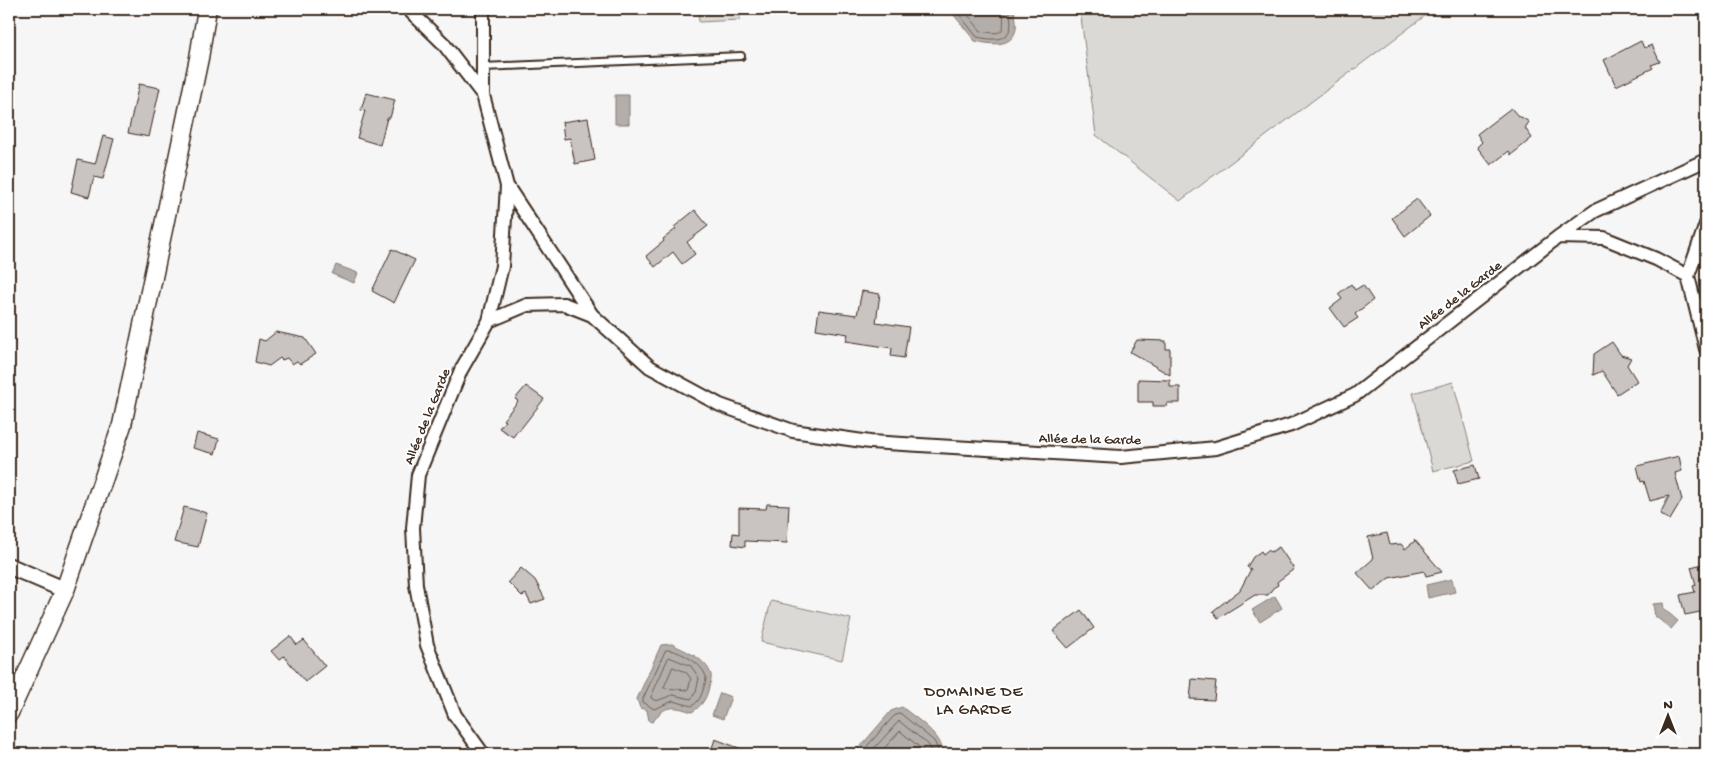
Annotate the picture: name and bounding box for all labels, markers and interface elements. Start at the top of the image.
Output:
street label: Allée de la Garde [1415,257,1507,334]
street label: Allée de la Garde [401,366,456,467]
street label: Allée de la Garde [1039,431,1142,450]
district label: DOMAINE DE LA GARDE [923,684,1024,721]
north arrow [1642,690,1692,740]
text: N [1663,697,1673,714]

